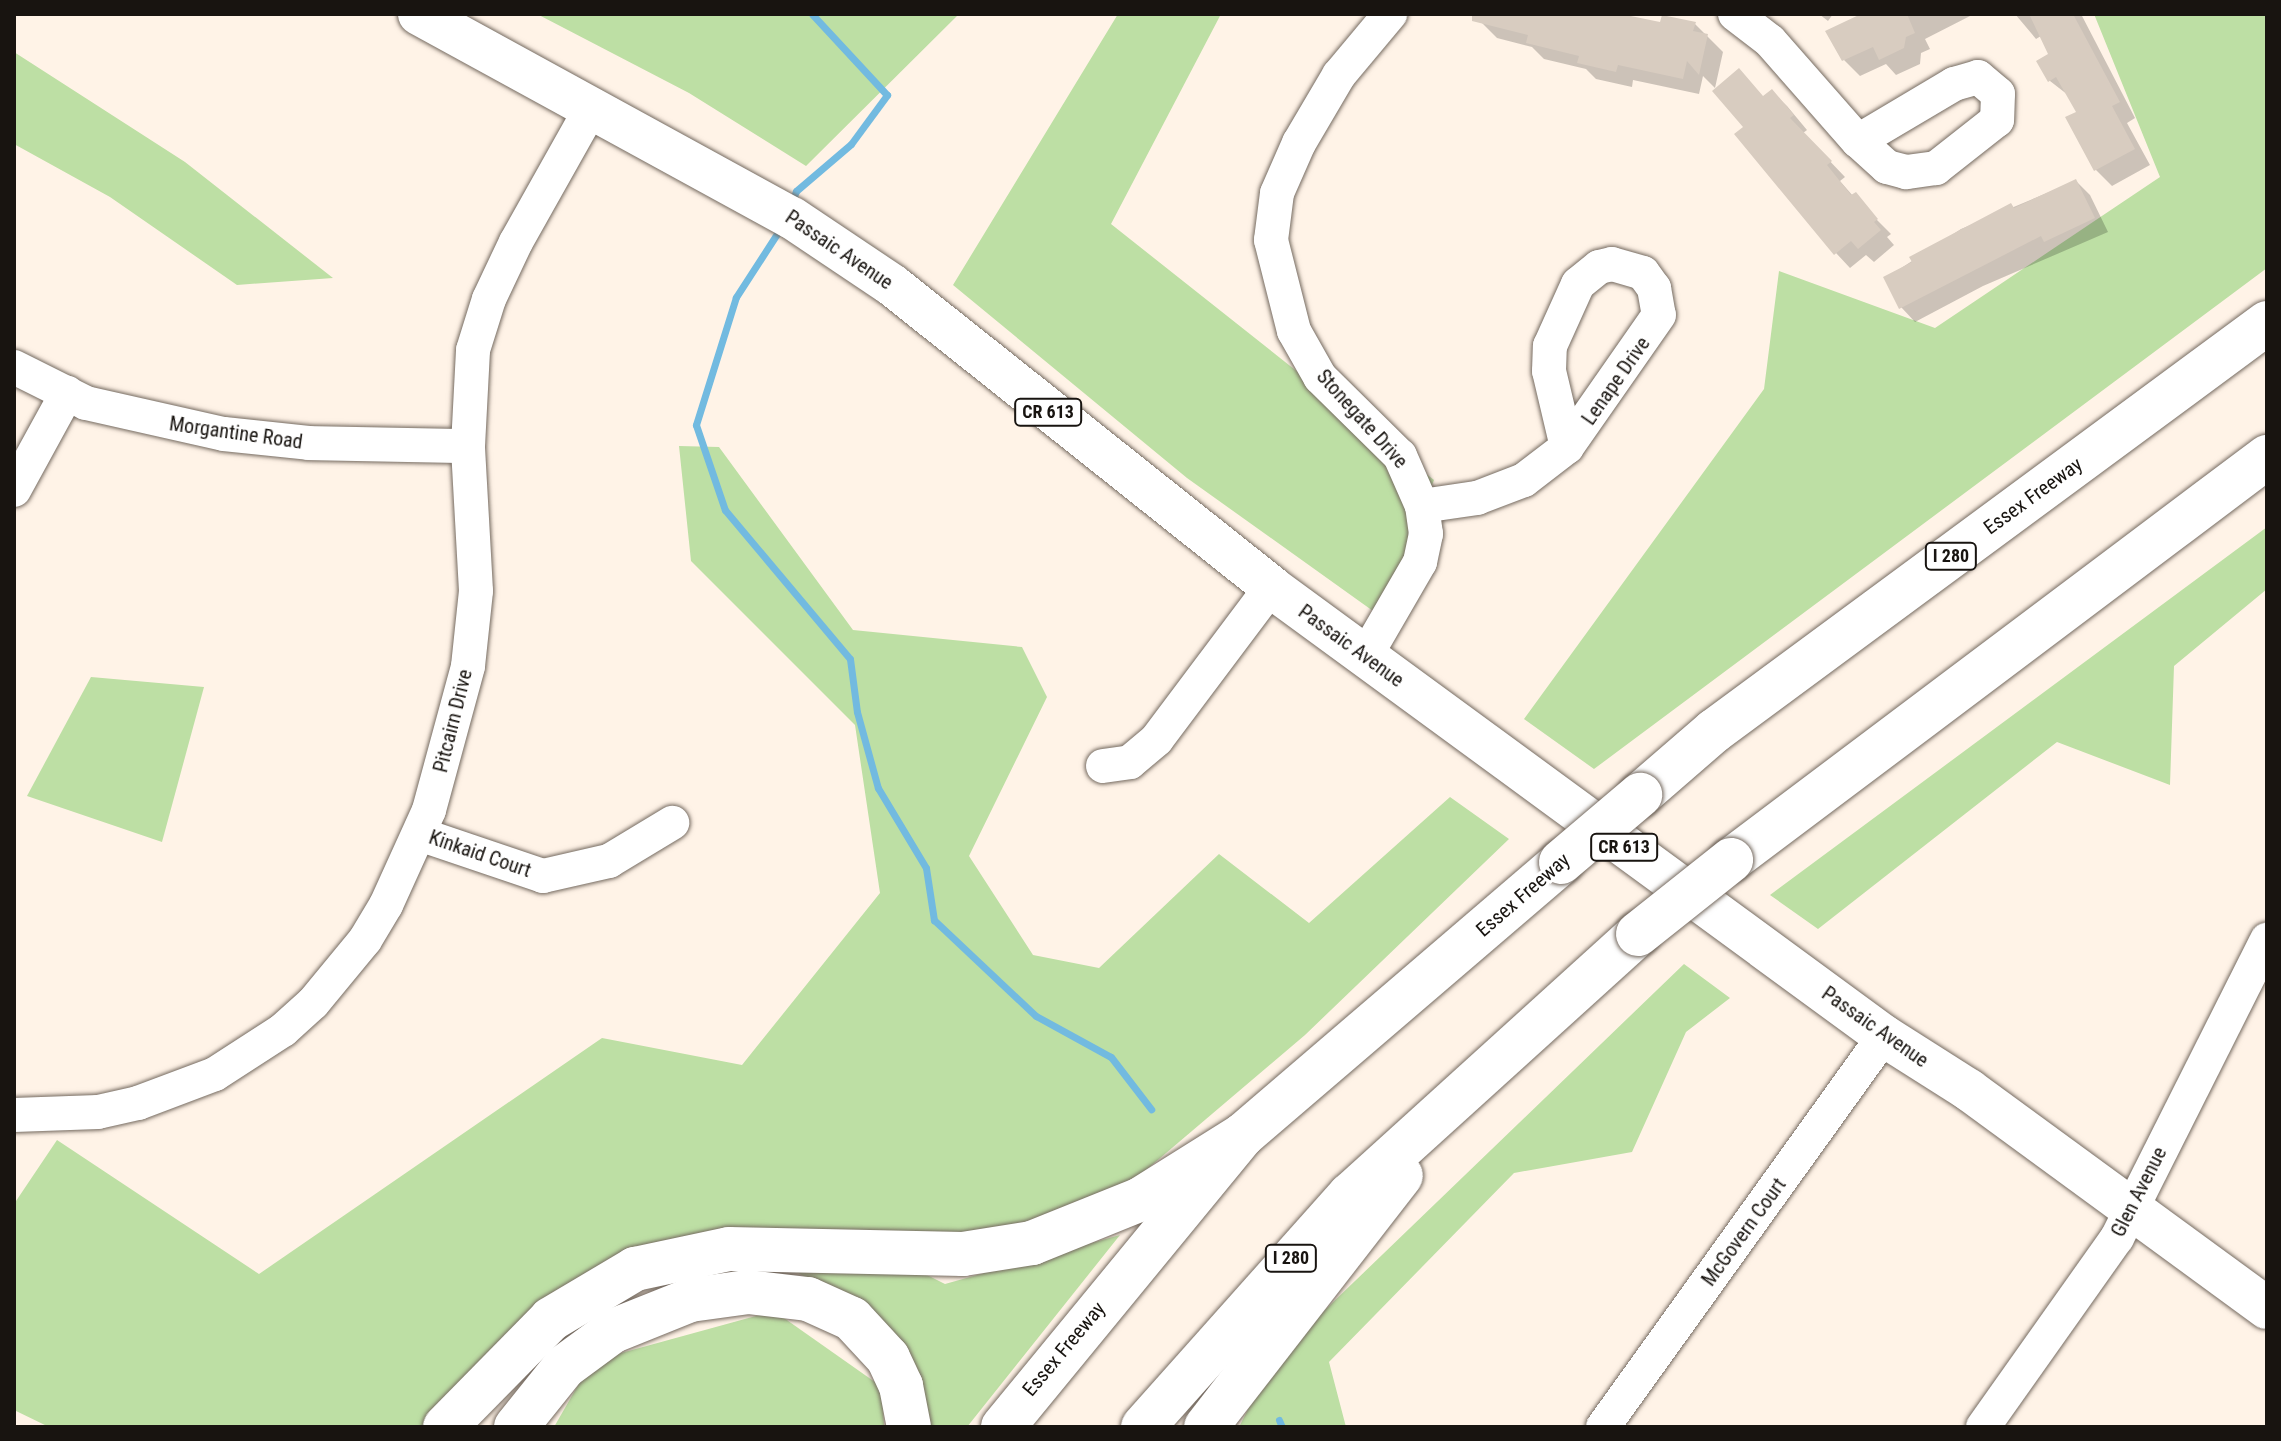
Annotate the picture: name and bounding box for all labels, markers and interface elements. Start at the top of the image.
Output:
street label: Passaic Avenue [781,205,897,295]
street label: Lenape Drive [1577,332,1655,430]
street label: Stonegate Drive [1311,365,1413,473]
road number: CR 613 [1014,398,1082,426]
street label: Morgantine Road [168,412,304,454]
street label: Essex Freeway [1979,452,2087,540]
road number: I 280 [1923,542,1979,570]
street label: Passaic Avenue [1294,600,1408,692]
street label: Pitcairn Drive [429,667,477,775]
street label: Kinkaid Court [426,825,534,883]
road number: CR 613 [1590,833,1658,861]
street label: Essex Freeway [1471,848,1575,942]
street label: Passaic Avenue [1817,982,1933,1072]
street label: Glen Avenue [2106,1143,2172,1241]
street label: McGovern Court [1697,1173,1791,1291]
road number: I 280 [1263,1244,1319,1272]
street label: Essex Freeway [1018,1297,1110,1401]

